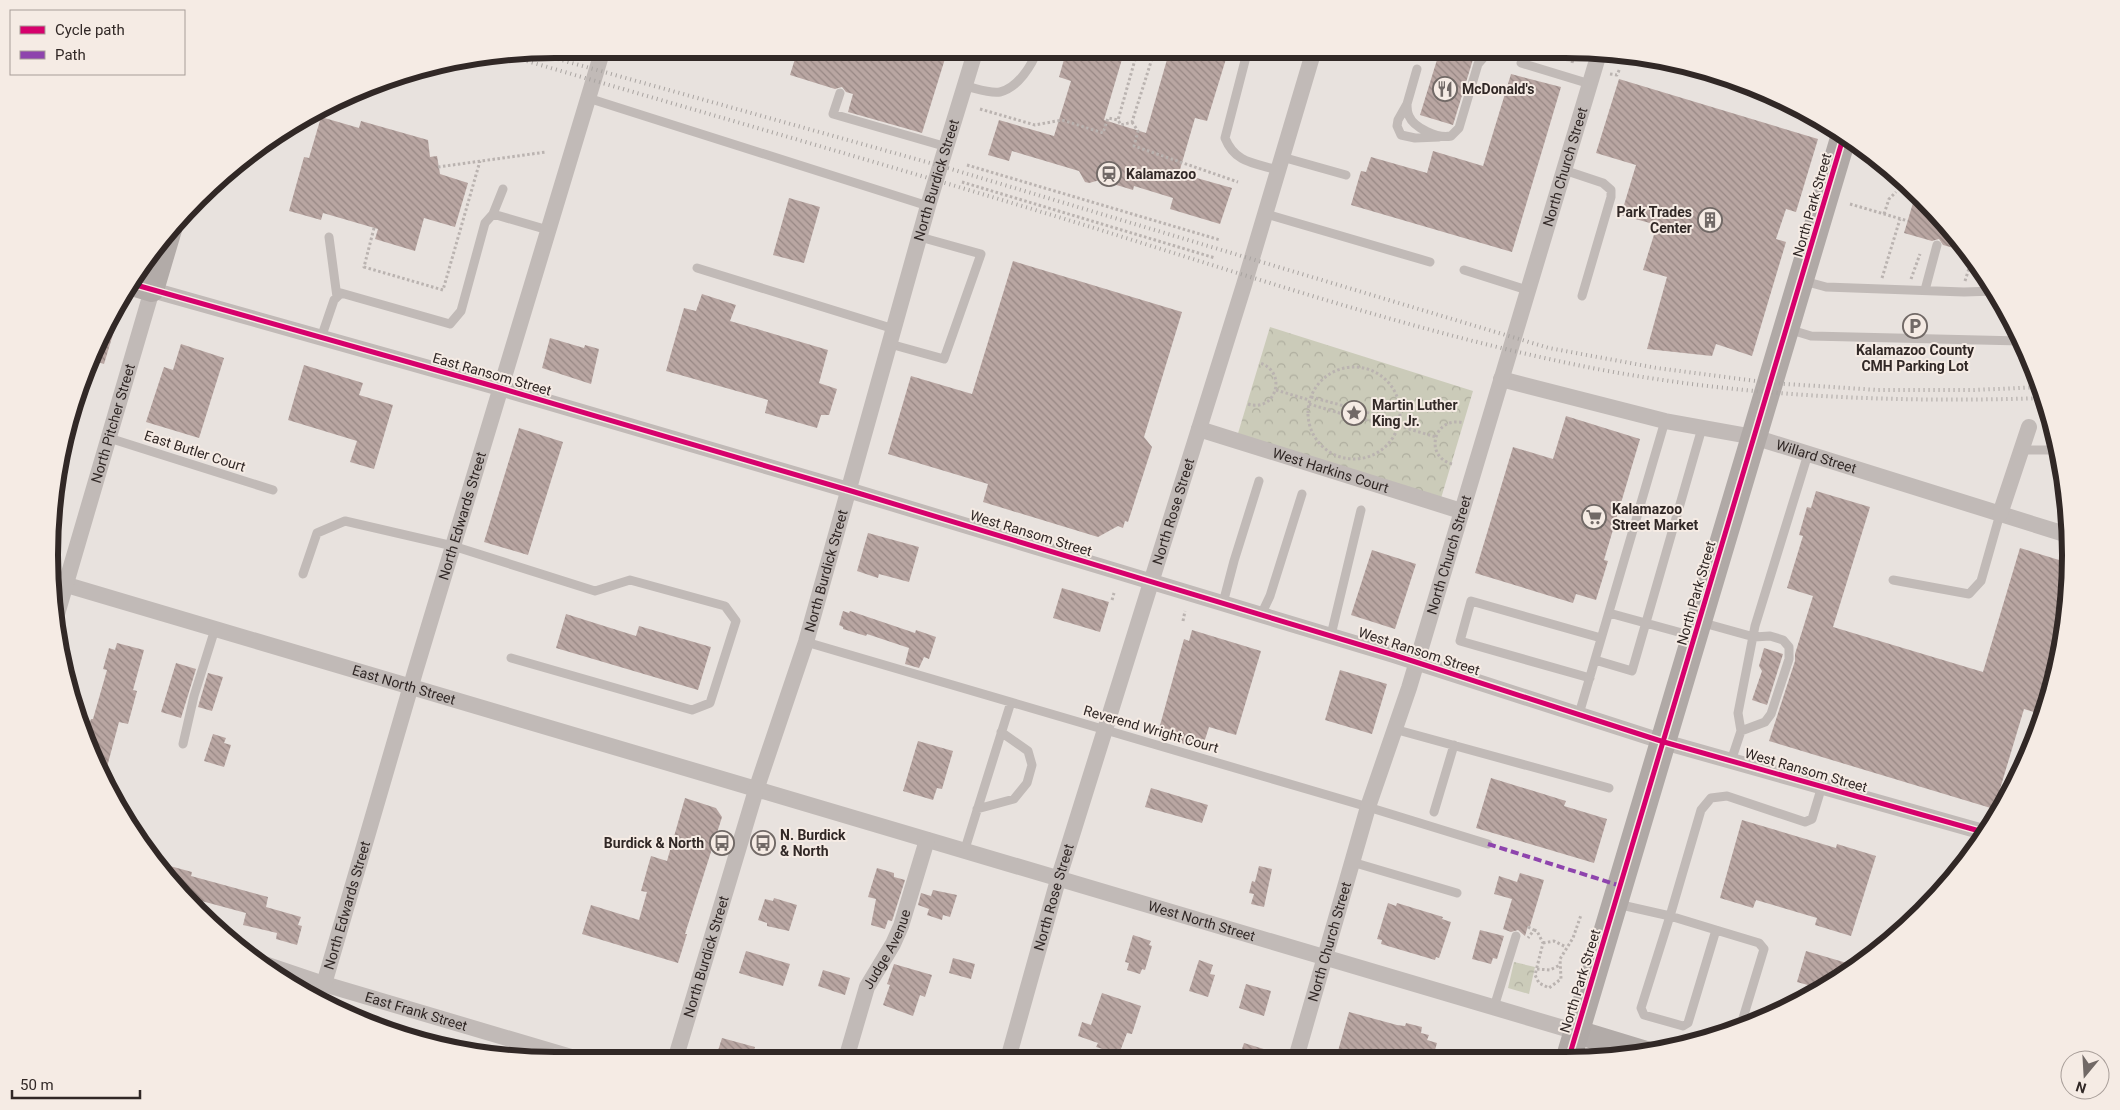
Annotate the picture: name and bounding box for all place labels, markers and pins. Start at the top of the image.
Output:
restaurant icon: McDonald's [1432,76,1458,102]
place label: McDonald's [1462,81,1534,97]
station icon: Kalamazoo [1096,161,1122,187]
place label: Kalamazoo [1126,166,1196,182]
place label: Park Trades Center [1617,204,1692,236]
building icon: Park Trades Center [1697,207,1723,233]
parking icon: Kalamazoo County CMH Parking Lot [1902,313,1928,339]
place label: Kalamazoo County CMH Parking Lot [1856,342,1975,374]
place label: Martin Luther King Jr. [1372,397,1458,429]
place icon: Martin Luther King Jr. [1341,400,1367,426]
place label: Kalamazoo Street Market [1612,501,1698,533]
supermarket icon: Kalamazoo Street Market [1581,504,1607,530]
place label: N. Burdick & North [780,827,846,859]
bus stop icon: Burdick & North [709,830,735,856]
bus stop icon: N. Burdick & North [750,830,776,856]
place label: Burdick & North [604,835,704,851]

